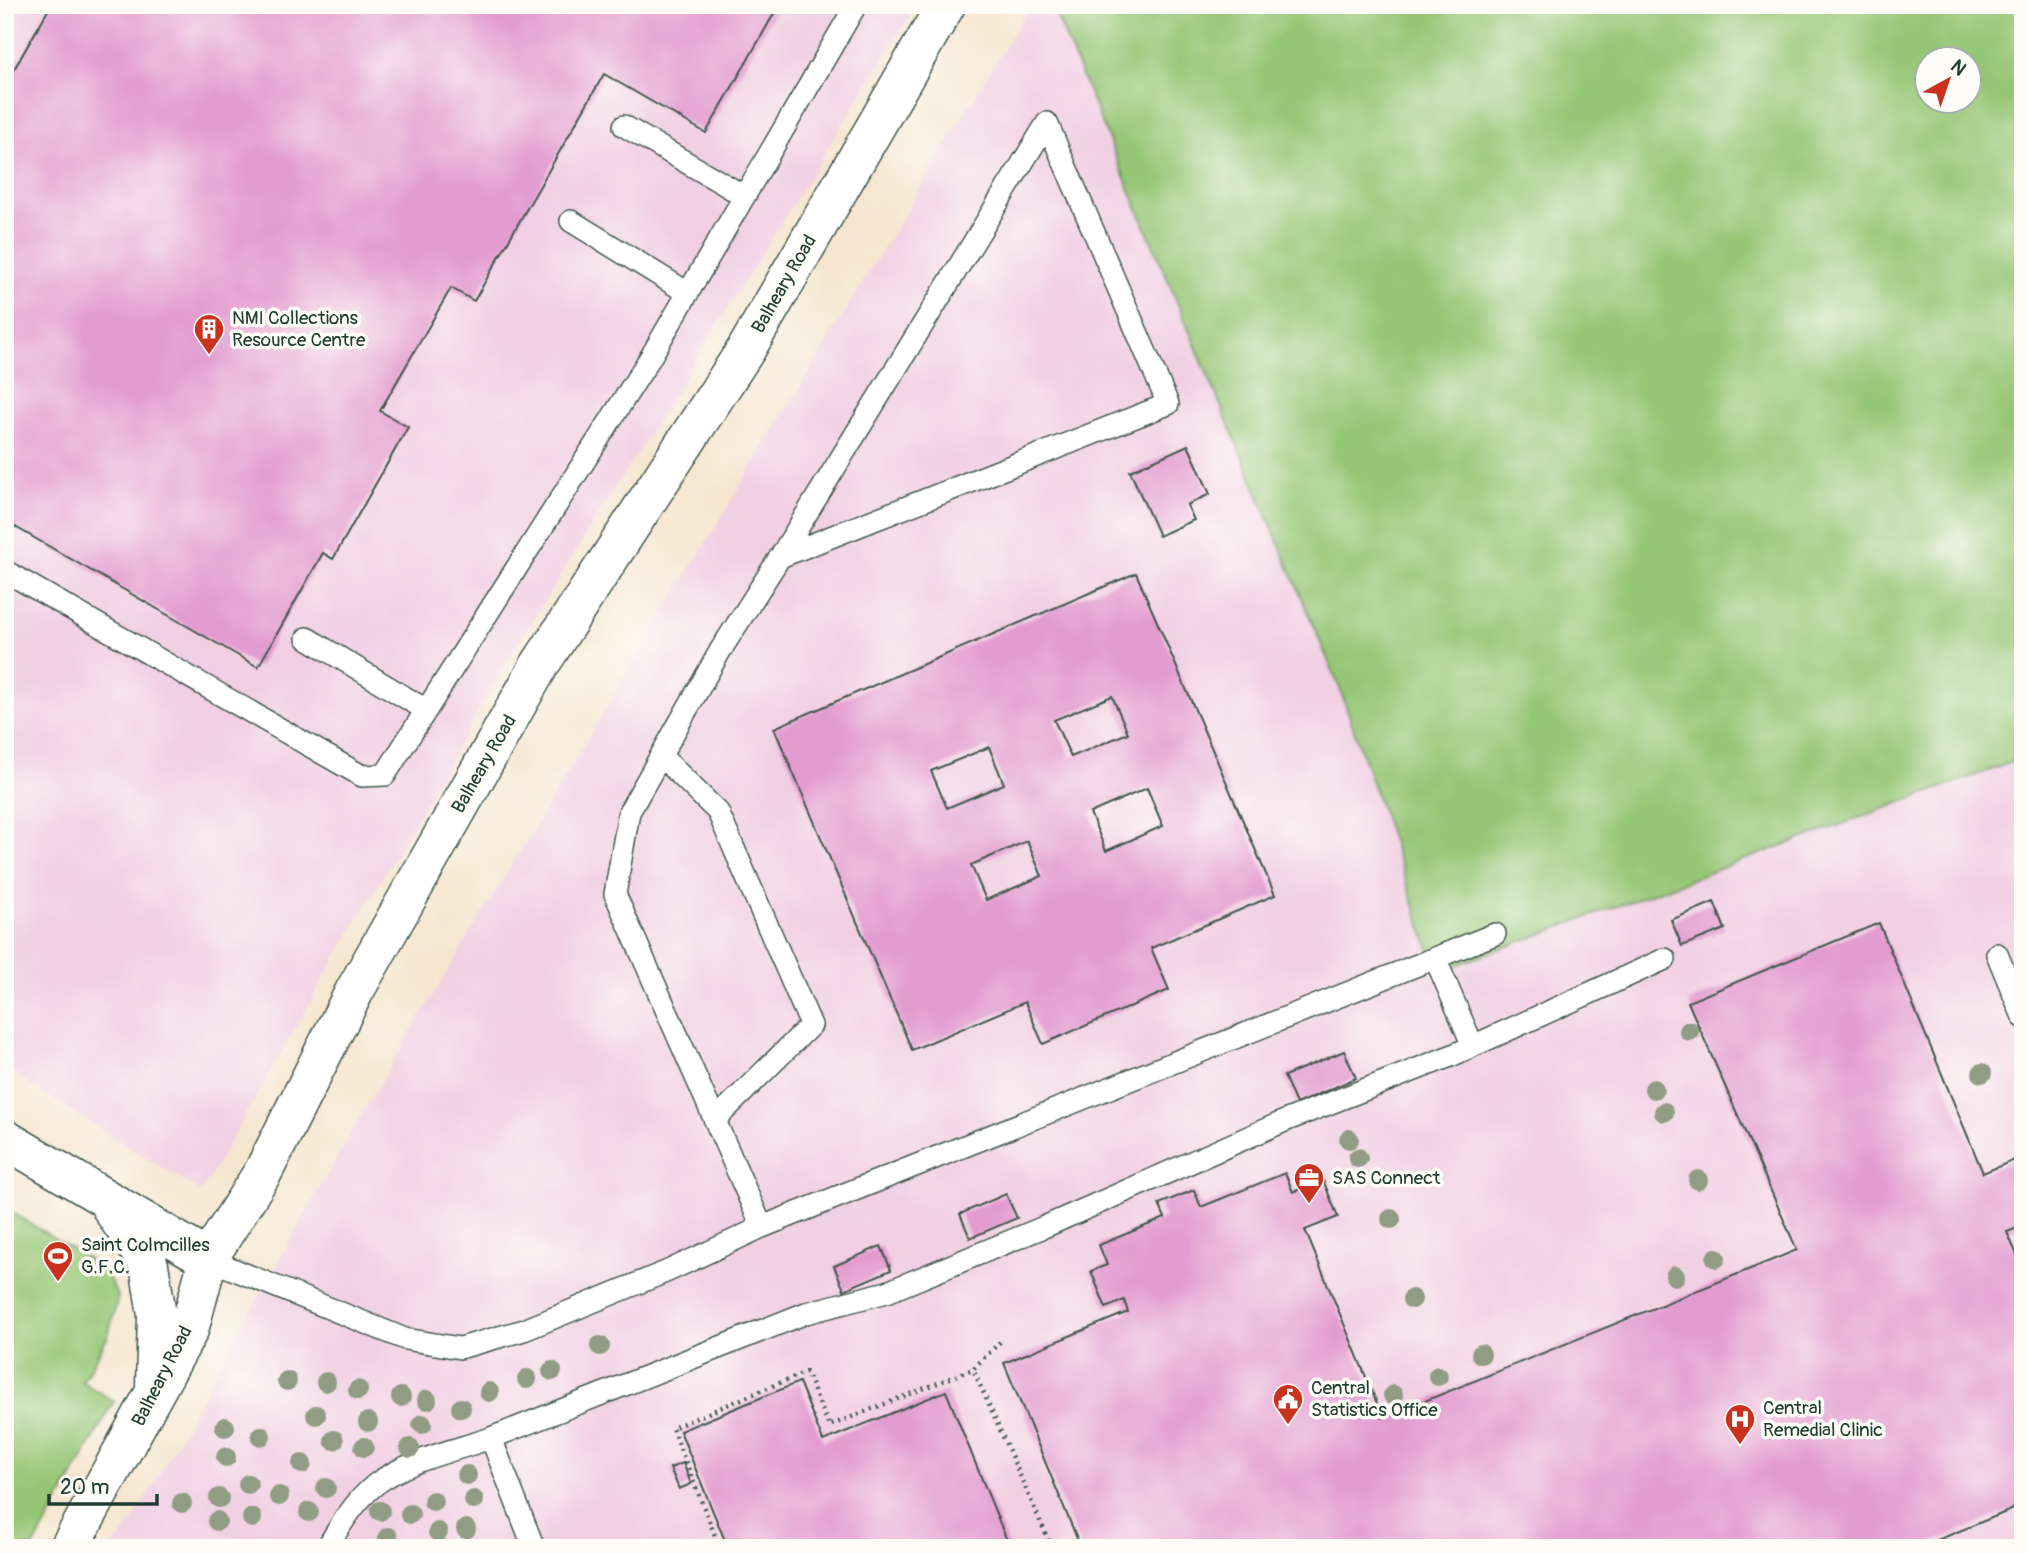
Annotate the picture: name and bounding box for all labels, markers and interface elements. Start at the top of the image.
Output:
north arrow [1912,46,1982,116]
text: N [1946,54,1971,81]
street label: Balheary Road [746,231,822,337]
place label: NMI Collections Resource Centre [232,306,366,352]
building icon: NMI Collections Resource Centre [192,312,226,356]
street label: Balheary Road [446,711,522,817]
office icon: SAS Connect [1292,1161,1326,1205]
place label: SAS Connect [1332,1166,1441,1190]
place label: Saint Colmcilles G.F.C. [81,1233,210,1279]
sports icon: Saint Colmcilles G.F.C. [41,1239,75,1283]
street label: Balheary Road [126,1322,198,1430]
place label: Central Statistics Office [1311,1376,1438,1422]
public building icon: Central Statistics Office [1271,1382,1305,1426]
place label: Central Remedial Clinic [1763,1396,1883,1442]
hospital icon: Central Remedial Clinic [1723,1402,1757,1446]
scale bar [49,1462,158,1506]
text: 20 m [60,1474,109,1501]

